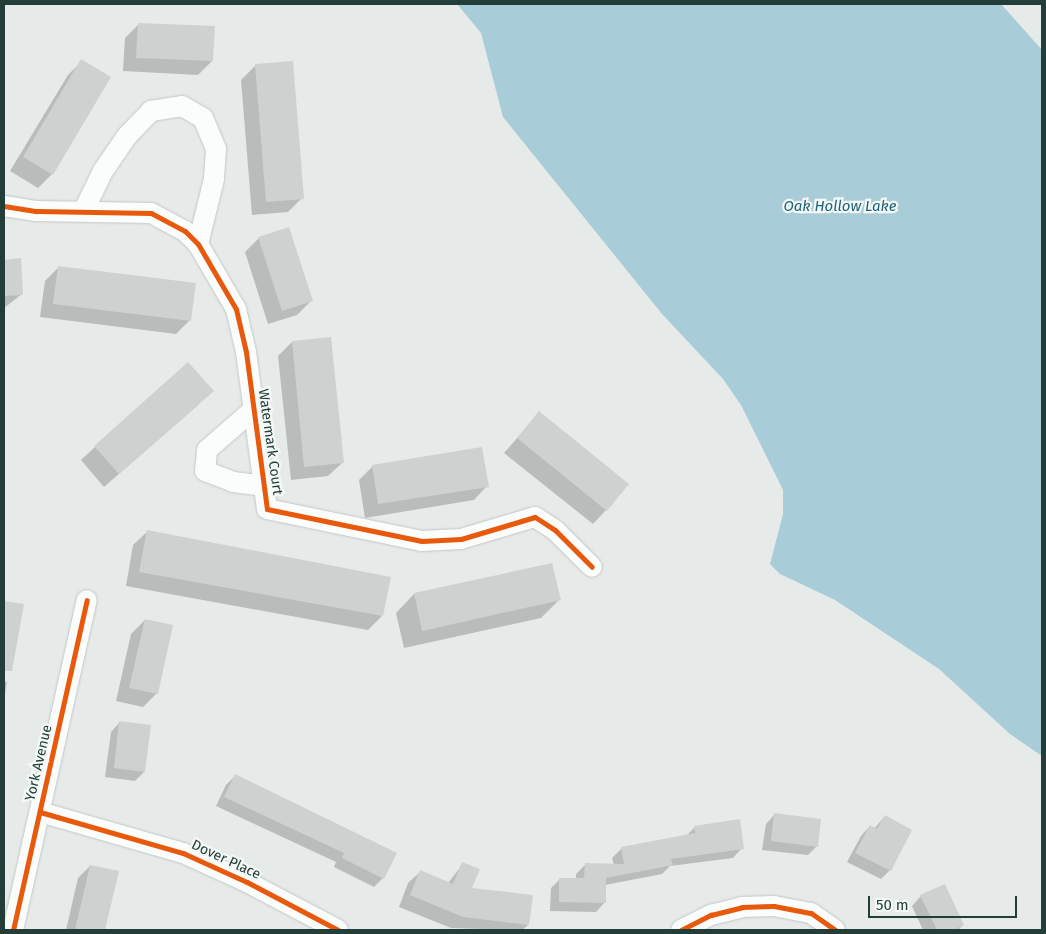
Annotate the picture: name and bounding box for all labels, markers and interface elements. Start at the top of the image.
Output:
water label: Oak Hollow Lake [784,198,896,216]
street label: Watermark Court [254,388,286,496]
street label: York Avenue [22,723,56,803]
street label: Dover Place [189,837,263,883]
scale bar [871,886,1020,918]
text: 50 m [876,896,909,914]

